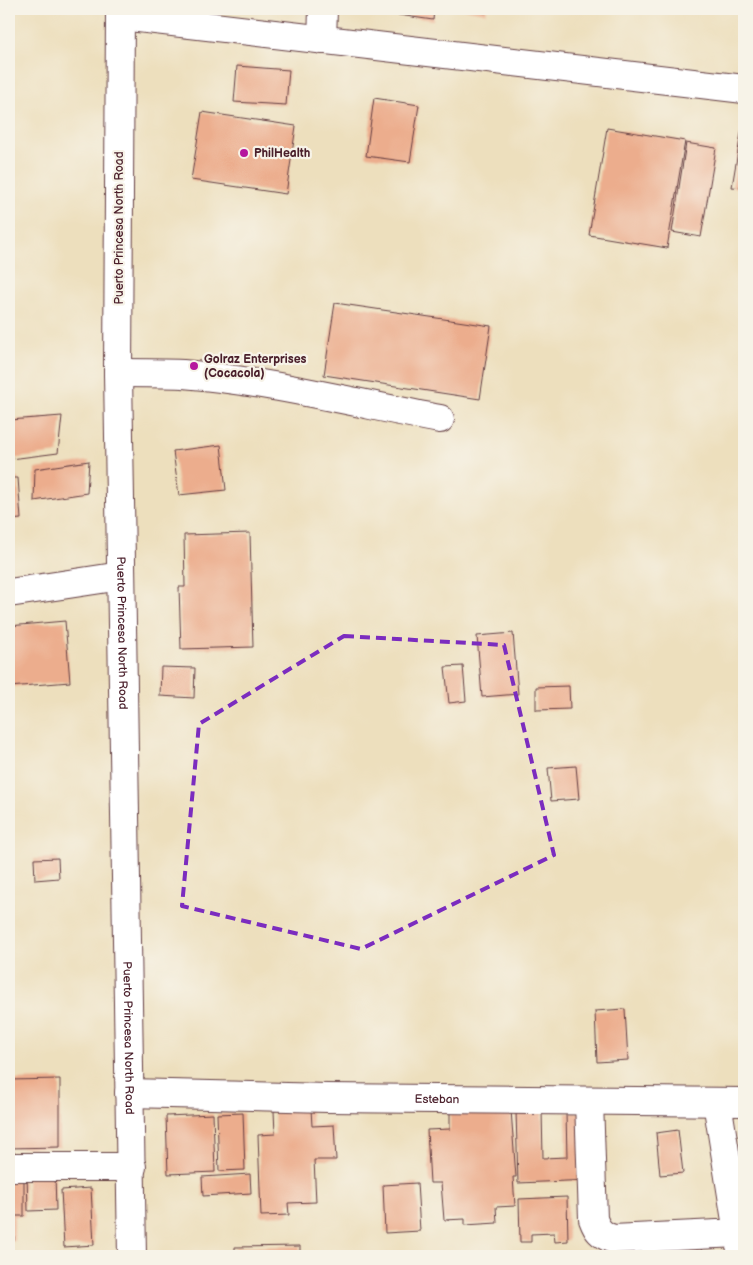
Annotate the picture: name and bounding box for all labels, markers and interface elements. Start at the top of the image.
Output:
place label: PhilHealth [254,146,310,161]
marker: PhilHealth [238,147,250,159]
street label: Puerto Princesa North Road [112,151,127,305]
place label: Golraz Enterprises (Cocacola) [204,352,307,381]
marker: Golraz Enterprises (Cocacola) [188,360,200,372]
street label: Puerto Princesa North Road [113,556,130,710]
street label: Puerto Princesa North Road [119,961,137,1115]
street label: Esteban [415,1092,460,1107]

